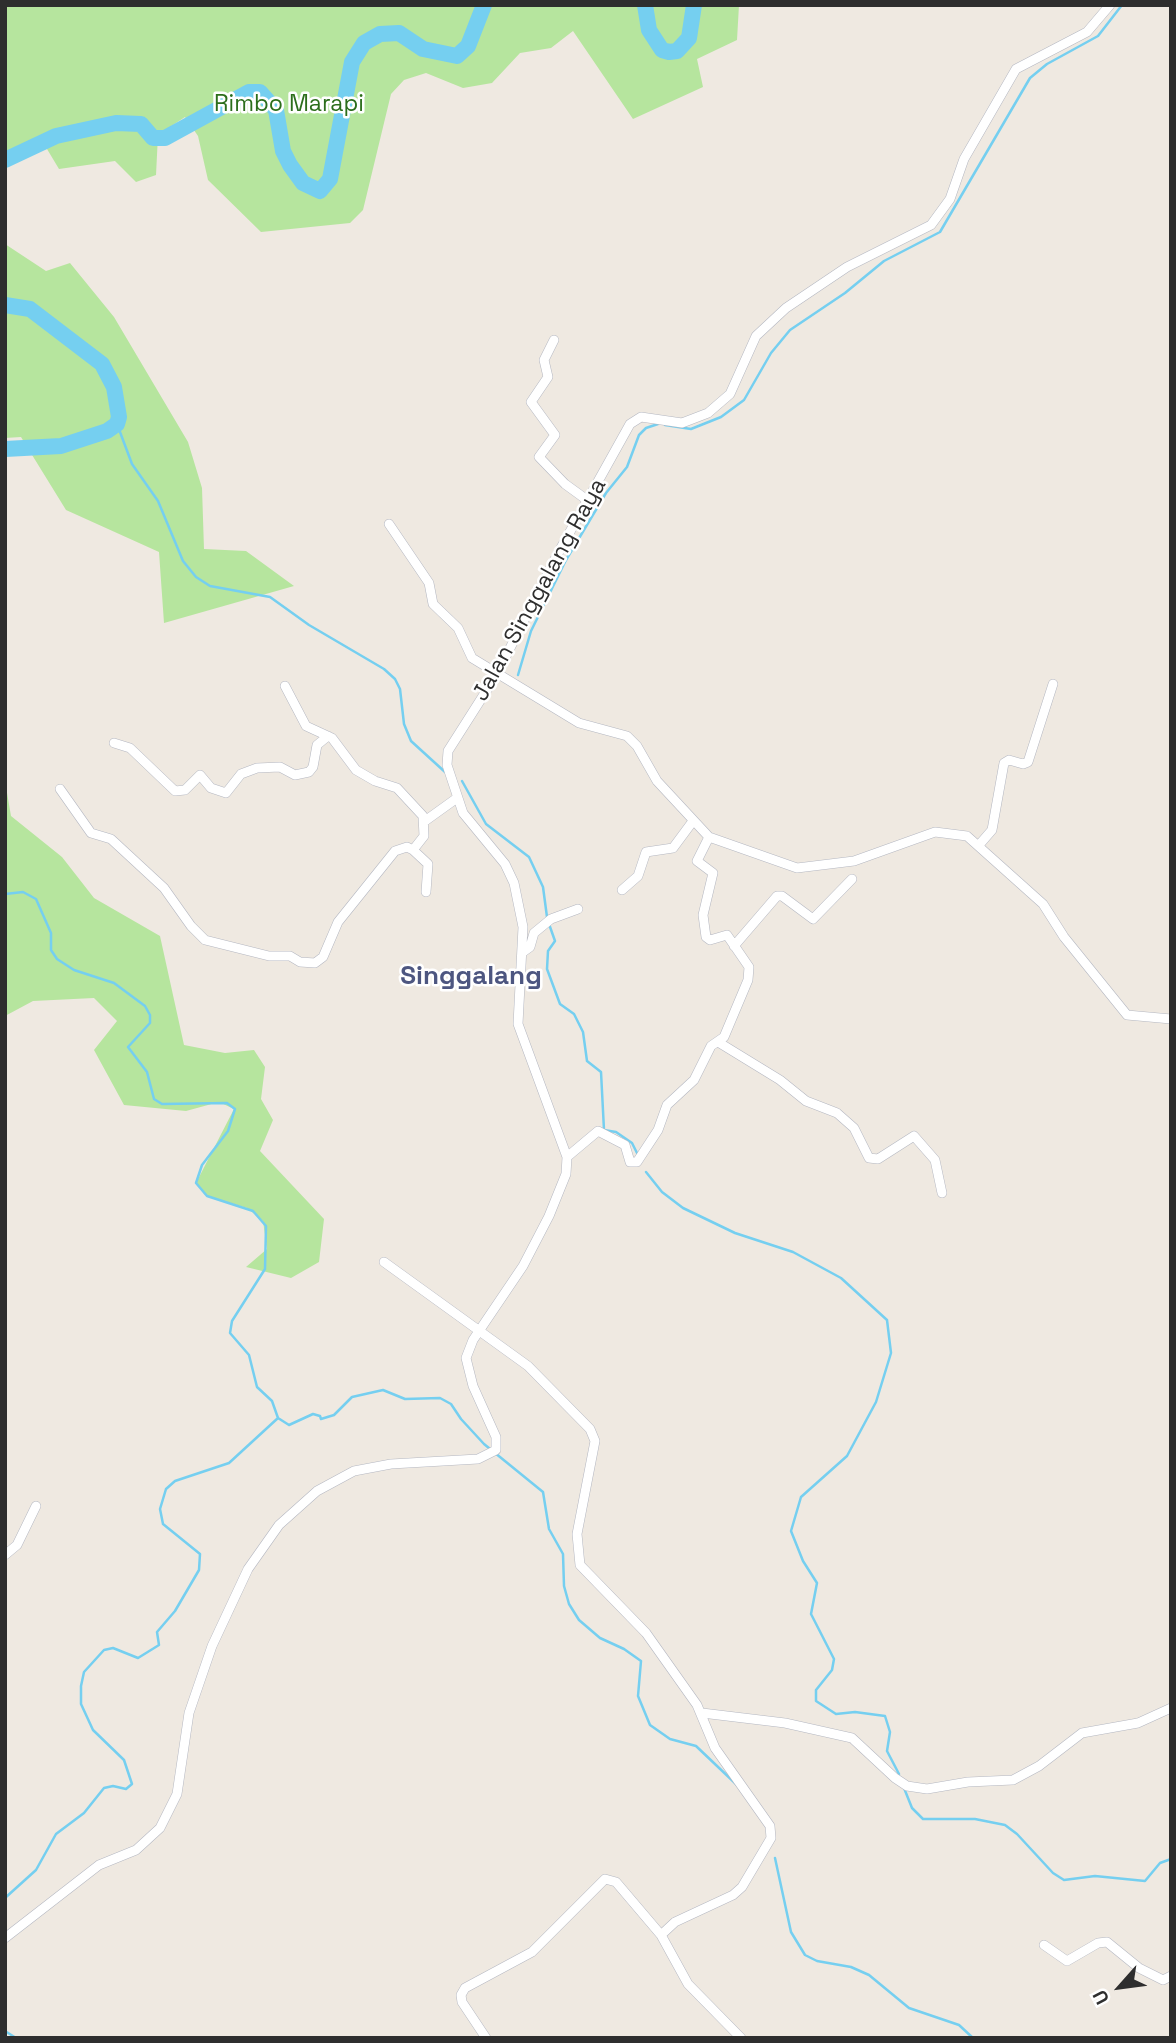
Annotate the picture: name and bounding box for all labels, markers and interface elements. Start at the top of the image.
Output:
park label: Rimbo Marapi [214,91,364,119]
street label: Jalan Singgalang Raya [467,474,613,706]
district label: Singgalang [400,961,542,993]
north arrow [1085,1952,1155,2022]
text: U [1087,1986,1115,2009]

